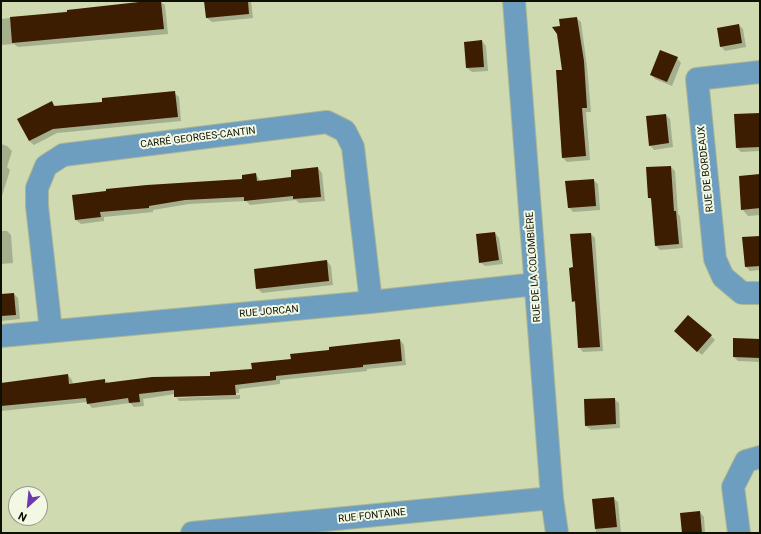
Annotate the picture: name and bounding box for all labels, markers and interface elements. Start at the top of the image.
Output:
street label: CARRÉ GEORGES-CANTIN [140,125,256,151]
street label: RUE DE BORDEAUX [696,125,716,213]
street label: RUE DE LA COLOMBIÈRE [524,211,544,323]
street label: RUE JORCAN [239,303,299,321]
north arrow [8,486,48,526]
street label: RUE FONTAINE [338,506,406,526]
text: N [16,509,29,524]

